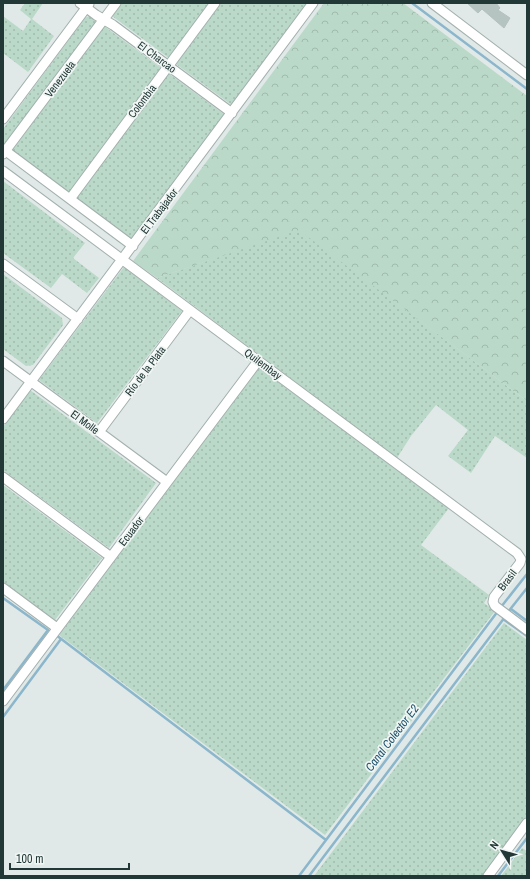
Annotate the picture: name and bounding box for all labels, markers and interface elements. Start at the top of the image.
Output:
street label: El Charcao [135,38,179,76]
street label: Venezuela [42,58,78,100]
street label: Colombia [125,81,159,121]
street label: El Trabajador [137,185,181,237]
street label: Río de la Plata [122,343,168,399]
street label: Quilembay [241,345,285,383]
street label: El Molle [68,407,102,437]
street label: Ecuador [115,513,147,549]
street label: Brasil [494,567,520,593]
water label: Canal Colector E2 [362,701,423,775]
north arrow [482,831,522,871]
text: N [486,838,502,852]
scale bar [10,845,129,871]
text: 100 m [16,851,43,867]

